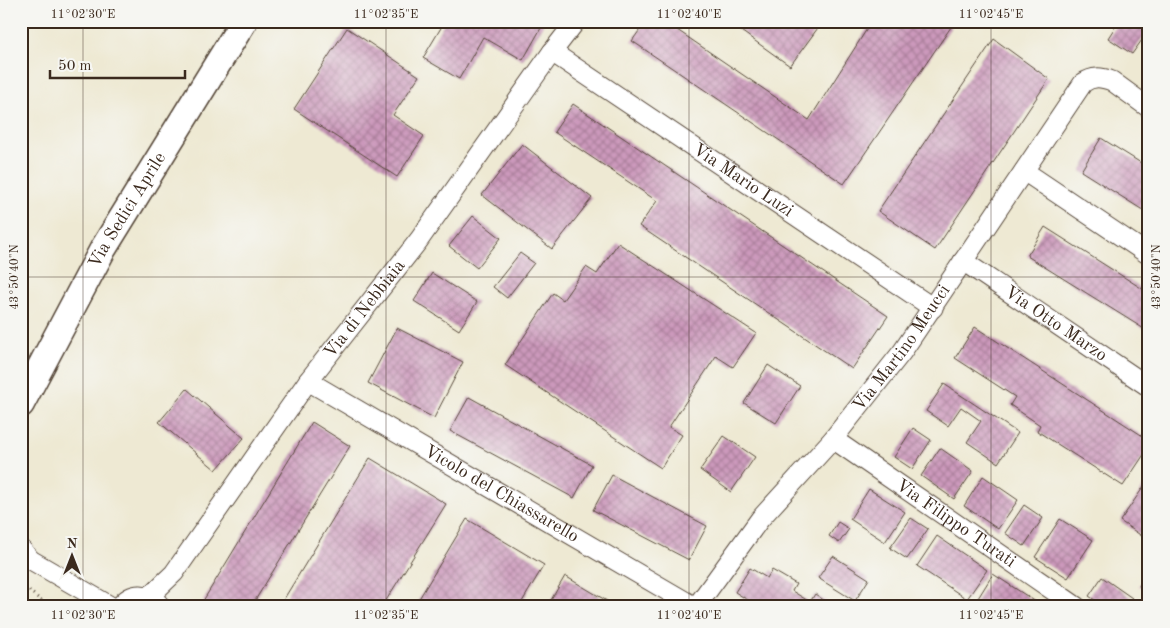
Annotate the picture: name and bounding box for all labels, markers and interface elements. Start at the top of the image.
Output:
text: 11°02'35"E [354,8,418,21]
text: 11°02'45"E [959,8,1023,21]
text: 11°02'30"E [51,9,115,21]
text: 11°02'40"E [657,9,721,21]
scale bar [50,48,185,80]
text: 50 m [58,59,92,74]
street label: Via Mario Luzi [689,140,796,220]
street label: Via Sedici Aprile [86,149,169,271]
text: 43°50'40"N [8,244,21,310]
text: 43°50'40"N [1150,244,1163,310]
street label: Via di Nebbiaia [321,256,409,361]
street label: Via Martino Meucci [850,282,954,415]
street label: Via Otto Marzo [1001,283,1110,365]
street label: Vicolo del Chiassarello [421,442,582,546]
street label: Via Filippo Turati [892,476,1019,571]
north arrow [48,530,98,580]
text: N [67,537,78,551]
text: 11°02'35"E [354,609,418,622]
text: 11°02'45"E [959,609,1023,622]
text: 11°02'30"E [51,610,115,622]
text: 11°02'40"E [657,610,721,622]

